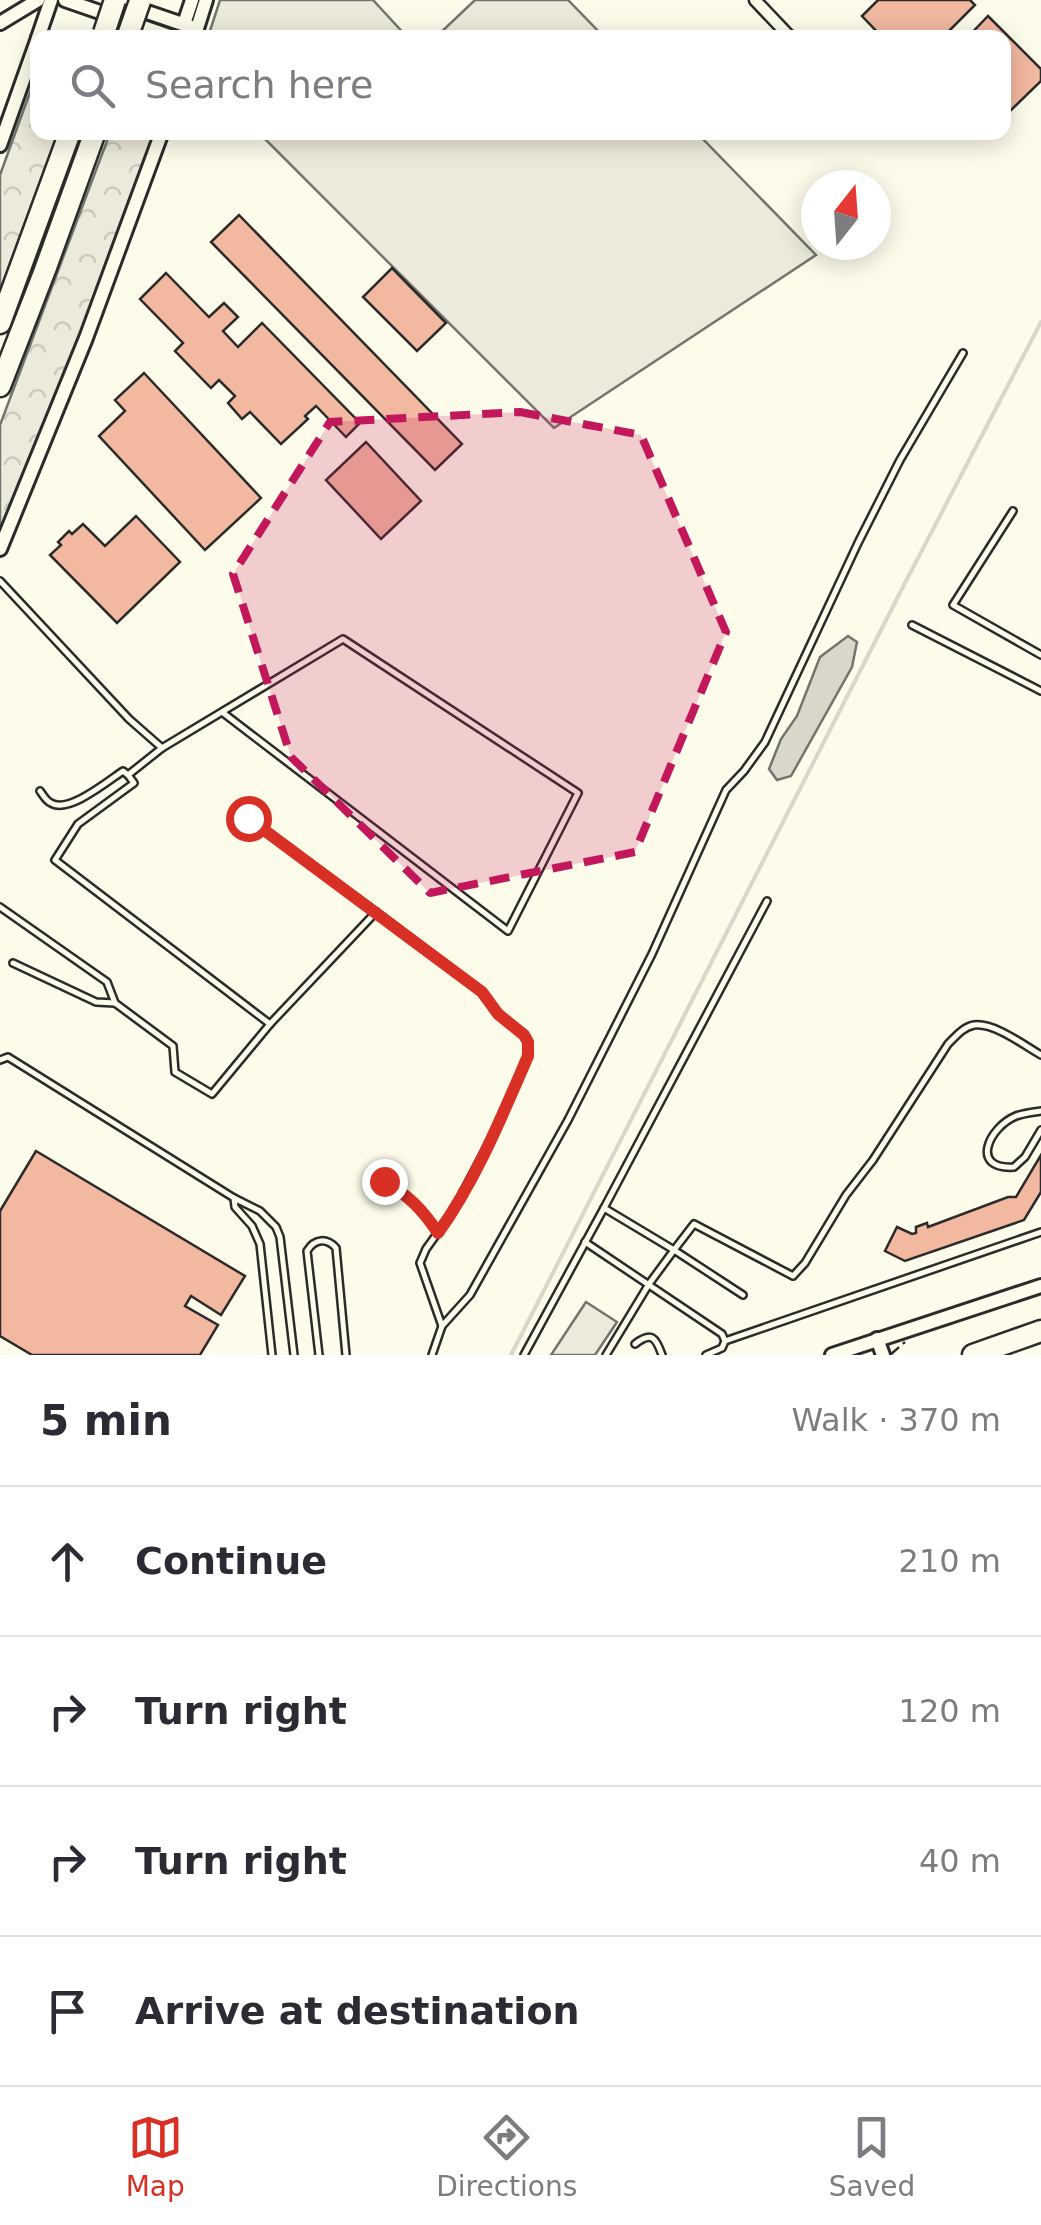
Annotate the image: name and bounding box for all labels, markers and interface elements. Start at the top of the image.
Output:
search box [30,30,1011,140]
icon: search [65,58,120,113]
text: Search here [145,63,373,107]
north arrow [801,170,891,260]
route start [226,796,272,842]
route end [362,1159,408,1205]
text: 5 min [40,1396,172,1445]
text: Walk · 370 m [791,1401,1001,1439]
icon: ahead [40,1534,95,1589]
text: Continue [135,1539,327,1583]
text: 210 m [899,1542,1001,1580]
icon: right [40,1684,95,1739]
text: Turn right [135,1689,347,1733]
text: 120 m [899,1692,1001,1730]
icon: right [40,1834,95,1889]
text: Turn right [135,1839,347,1883]
text: 40 m [919,1842,1001,1880]
icon: arrive [40,1984,95,2039]
text: Arrive at destination [135,1989,580,2033]
tab: Map [126,2110,185,2203]
tab: Directions [436,2110,577,2203]
tab: Saved [829,2110,915,2203]

